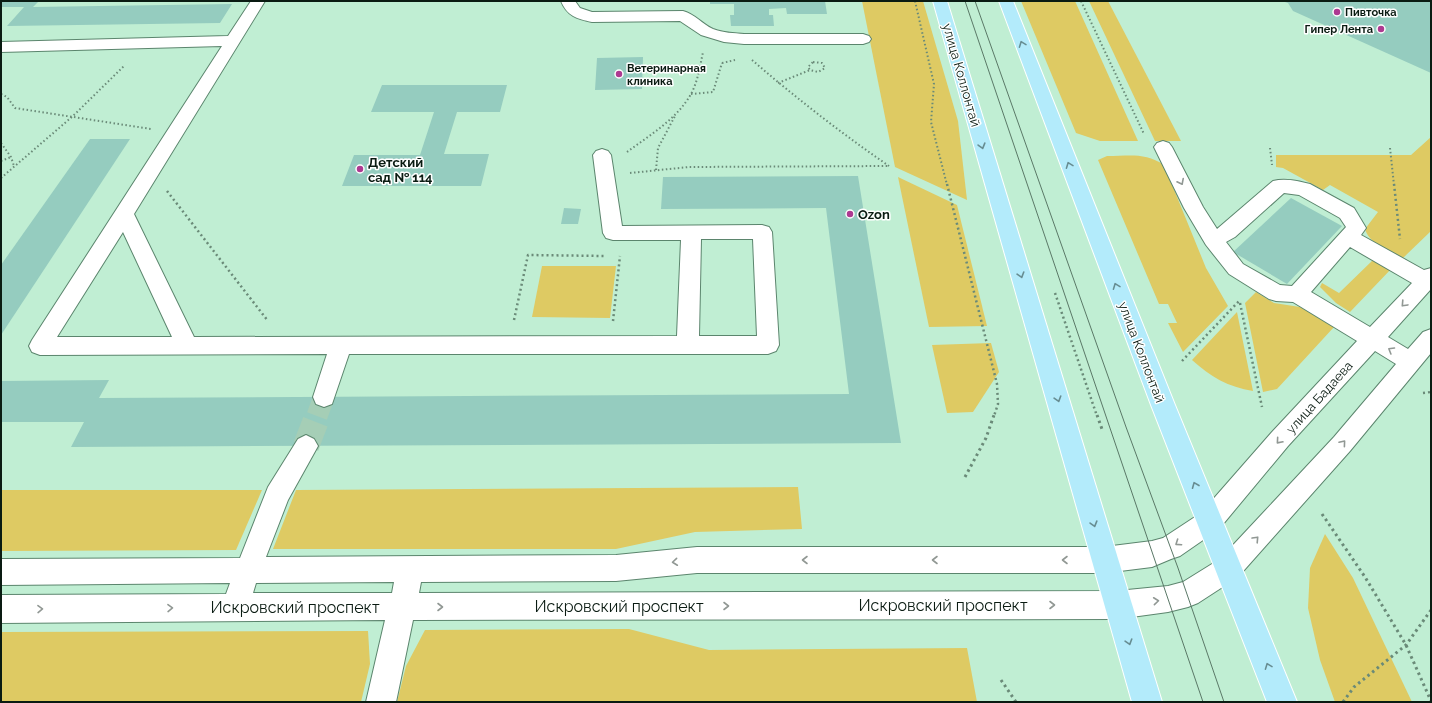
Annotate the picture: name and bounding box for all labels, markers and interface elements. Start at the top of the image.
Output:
place label: Пивточка [1345,6,1397,19]
marker: Пивточка [1332,7,1342,17]
street label: улица Коллонтай [940,22,983,129]
place label: Гипер Лента [1305,23,1373,36]
marker: Гипер Лента [1376,24,1386,34]
one-way arrow [1019,40,1027,47]
place label: Ветеринарная клиника [627,62,706,88]
marker: Ветеринарная клиника [614,69,624,79]
one-way arrow [978,143,986,149]
place label: Детский сад № 114 [368,155,433,185]
one-way arrow [1065,162,1073,169]
marker: Детский сад № 114 [355,164,365,174]
one-way arrow [1176,177,1183,185]
place label: Ozon [858,207,890,222]
marker: Ozon [845,209,855,219]
one-way arrow [1016,271,1025,278]
one-way arrow [1113,283,1121,290]
one-way arrow [1402,299,1409,307]
street label: улица Коллонтай [1115,300,1168,405]
one-way arrow [1388,348,1395,355]
street label: улица Бадаева [1283,358,1356,437]
one-way arrow [1053,396,1062,403]
one-way arrow [1276,437,1283,444]
one-way arrow [1339,440,1346,448]
one-way arrow [1192,482,1200,489]
one-way arrow [1089,520,1098,527]
one-way arrow [1251,536,1259,544]
one-way arrow [1175,538,1182,546]
one-way arrow [802,556,808,564]
one-way arrow [932,556,938,564]
one-way arrow [1062,556,1068,564]
one-way arrow [672,557,678,566]
street label: Искровский проспект [858,596,1028,615]
one-way arrow [1153,596,1159,605]
street label: Искровский проспект [534,597,704,616]
street label: Искровский проспект [210,598,380,617]
one-way arrow [1049,601,1055,609]
one-way arrow [723,602,729,610]
one-way arrow [437,603,443,611]
one-way arrow [167,604,173,612]
one-way arrow [37,605,43,613]
one-way arrow [1124,638,1133,645]
one-way arrow [1264,662,1272,669]

